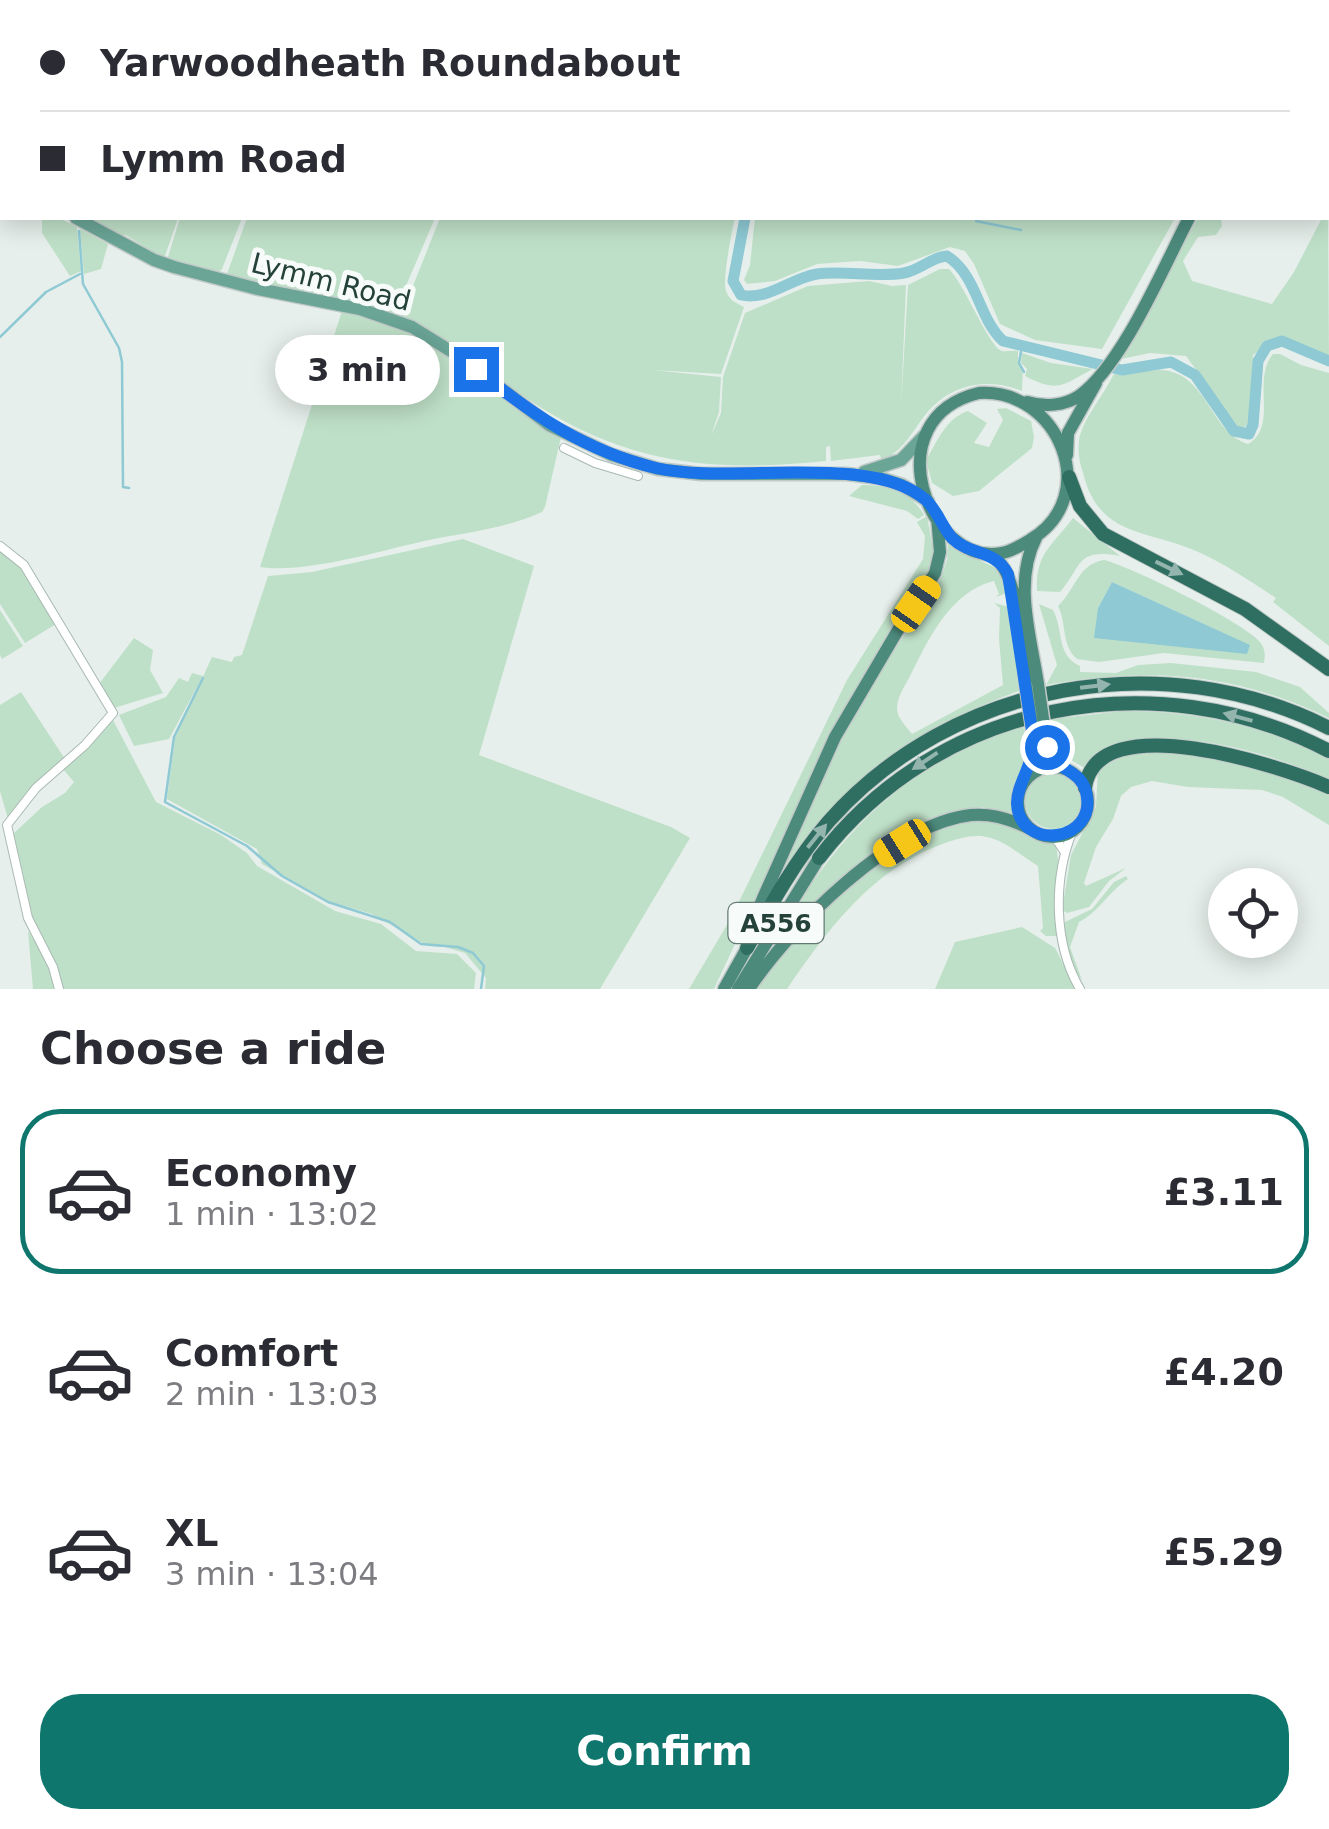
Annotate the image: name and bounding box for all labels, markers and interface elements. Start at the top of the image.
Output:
text: Yarwoodheath Roundabout [100,41,681,85]
text: Lymm Road [100,137,347,181]
street label: Lymm Road [248,246,414,318]
callout: 3 min [276,334,441,404]
route end [454,347,499,392]
text: 3 min [307,351,408,389]
one-way arrow [1154,560,1183,577]
car [887,571,945,637]
one-way arrow [1080,678,1112,694]
one-way arrow [1222,708,1253,724]
route start [1025,725,1070,770]
one-way arrow [911,751,939,770]
car [869,814,935,872]
one-way arrow [806,824,827,849]
map controls [1208,868,1298,958]
button: locate [1208,868,1298,958]
road number: A556 [728,903,824,943]
text: Choose a ride [40,1022,386,1075]
icon: car [45,1147,135,1237]
text: Economy [165,1151,357,1195]
text: £3.11 [1164,1170,1284,1214]
text: 1 min · 13:02 [165,1195,379,1233]
icon: car [45,1327,135,1417]
text: Comfort [165,1331,338,1375]
text: £4.20 [1164,1350,1284,1394]
text: 2 min · 13:03 [165,1375,379,1413]
icon: car [45,1507,135,1597]
text: XL [165,1511,219,1555]
text: £5.29 [1164,1530,1284,1574]
text: 3 min · 13:04 [165,1555,379,1593]
button: Confirm [40,1694,1289,1809]

